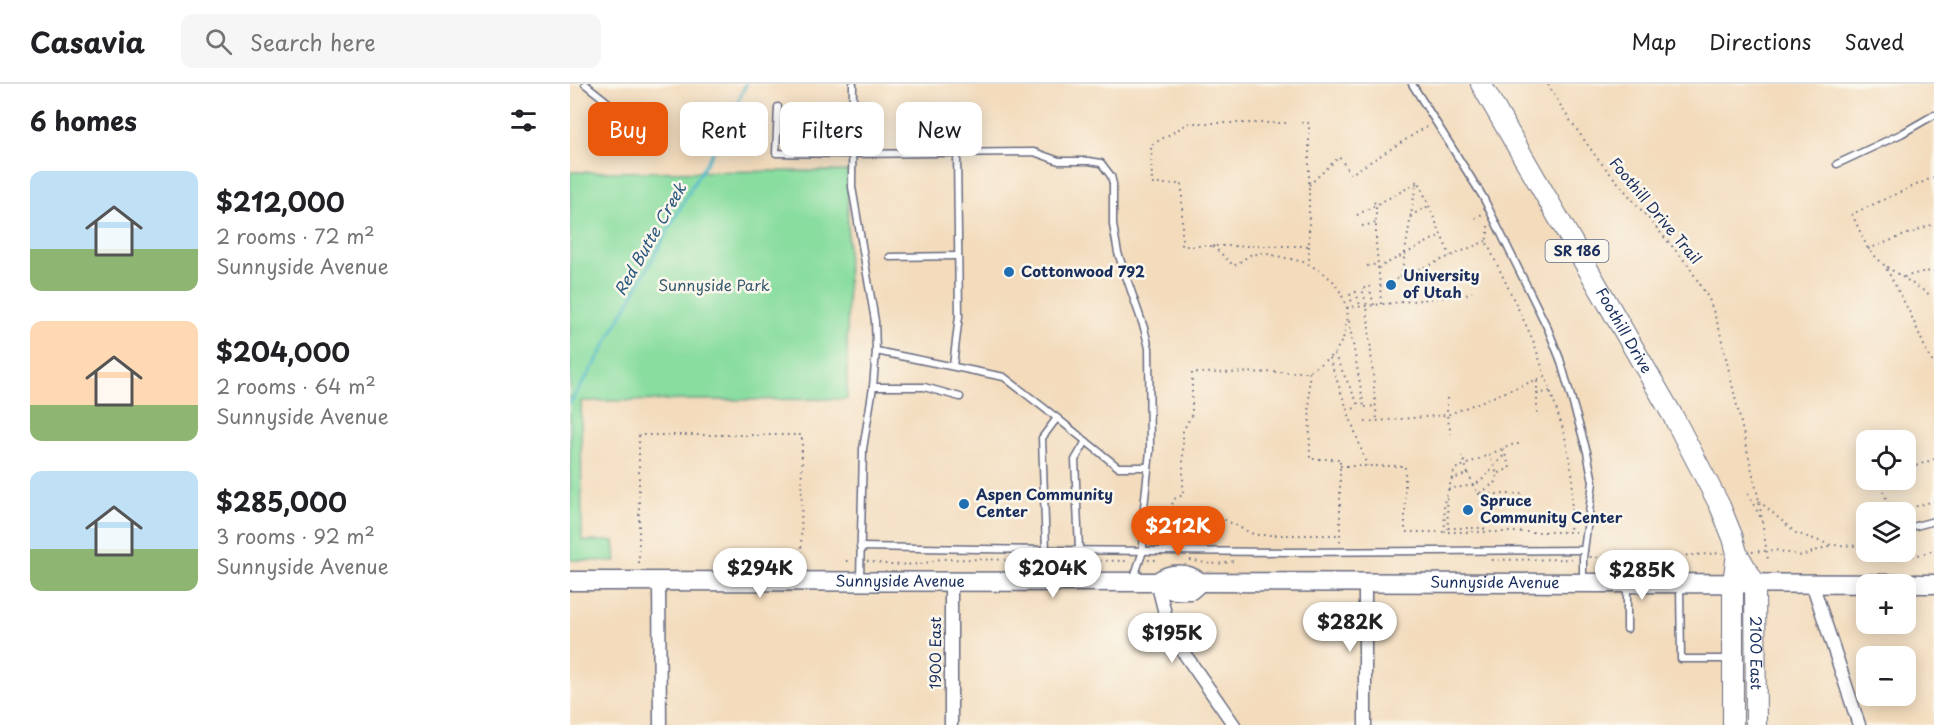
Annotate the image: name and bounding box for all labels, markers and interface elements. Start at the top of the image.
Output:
search box [181,14,601,68]
text: Casavia [30,20,145,63]
icon: search [202,25,235,58]
text: Search here [250,25,376,58]
text: Map [1631,25,1676,57]
text: Directions [1709,25,1811,57]
text: Saved [1844,25,1904,57]
text: 6 homes [30,101,137,140]
chip: Buy [588,102,668,156]
chip: Rent [680,102,768,156]
chip: Filters [780,102,884,156]
chip: New [896,102,982,156]
icon: filters [507,104,540,137]
street label: Foothill Drive Trail [1605,152,1708,268]
water label: Red Butte Creek [607,177,692,299]
text: $212,000 [216,182,345,221]
icon: home [78,195,150,267]
text: 2 rooms · 72 m² [216,221,375,251]
road number: SR 186 [1546,240,1608,262]
text: Sunnyside Avenue [216,251,389,281]
place label: Cottonwood 792 [1021,259,1145,282]
place label: University of Utah [1403,263,1480,303]
marker: Cottonwood 792 [1002,265,1016,279]
park label: Sunnyside Park [658,273,770,296]
marker: University of Utah [1384,278,1398,292]
street label: Foothill Drive [1591,283,1659,377]
text: $204,000 [216,332,350,371]
icon: home [78,345,150,417]
text: 2 rooms · 64 m² [216,371,376,401]
text: Sunnyside Avenue [216,401,389,431]
map controls [1856,430,1916,706]
button: locate [1856,430,1916,490]
text: $285,000 [216,482,347,521]
place label: Aspen Community Center [976,482,1113,522]
place label: Spruce Community Center [1480,488,1623,528]
icon: home [78,495,150,567]
marker: Aspen Community Center [957,497,971,511]
button: layers [1856,502,1916,562]
marker: Spruce Community Center [1461,503,1475,517]
pin: $212K [1136,506,1220,557]
text: $212K [1145,510,1211,540]
text: 3 rooms · 92 m² [216,521,375,551]
pin: $294K [718,548,802,599]
pin: $204K [1011,548,1095,599]
pin: $285K [1600,550,1684,601]
text: Sunnyside Avenue [216,551,389,581]
text: $294K [727,552,793,582]
text: $204K [1019,552,1087,582]
text: $285K [1609,554,1675,584]
street label: Sunnyside Avenue [835,568,965,592]
street label: Sunnyside Avenue [1430,570,1560,593]
button: + [1856,574,1916,634]
pin: $282K [1308,602,1392,653]
text: $282K [1317,606,1383,636]
pin: $195K [1130,613,1214,664]
street label: 2100 East [1745,616,1769,690]
street label: 1900 East [923,617,946,689]
text: $195K [1142,617,1202,647]
button: − [1856,646,1916,706]

